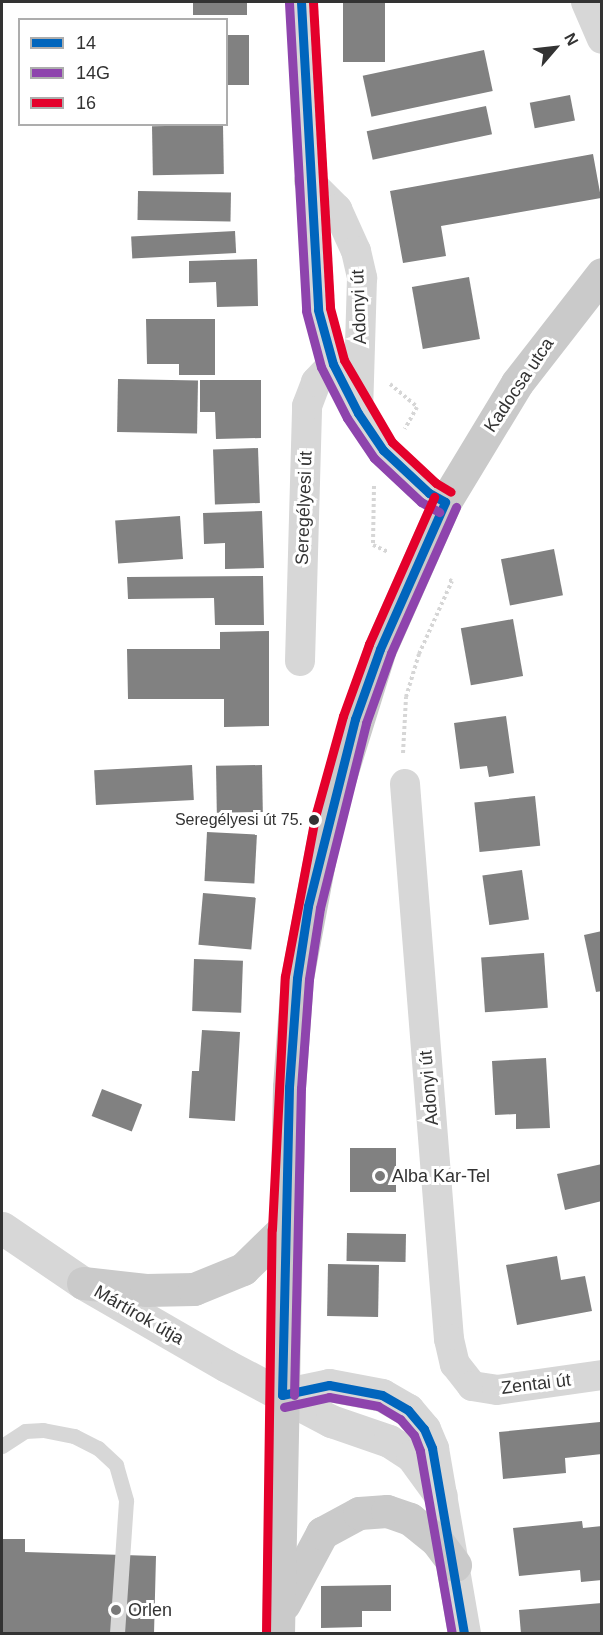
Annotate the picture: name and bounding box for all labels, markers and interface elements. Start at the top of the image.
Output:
legend [18,18,228,126]
north arrow [525,18,585,78]
text: N [561,30,582,48]
text: 14 [76,33,96,53]
text: 14G [76,63,110,83]
text: 16 [76,93,96,113]
street label: Adonyi út [347,269,371,345]
street label: Kadocsa utca [480,334,558,436]
street label: Seregélyesi út [291,451,317,565]
place label: Seregélyesi út 75. [175,810,303,830]
marker: Seregélyesi út 75. [308,814,320,826]
street label: Adonyi út [415,1050,443,1126]
place label: Alba Kar-Tel [392,1165,490,1187]
marker: Alba Kar-Tel [373,1169,387,1183]
street label: Mártírok útja [90,1281,188,1349]
street label: Zentai út [500,1369,572,1399]
place label: Orlen [128,1599,172,1621]
marker: Orlen [109,1603,123,1617]

